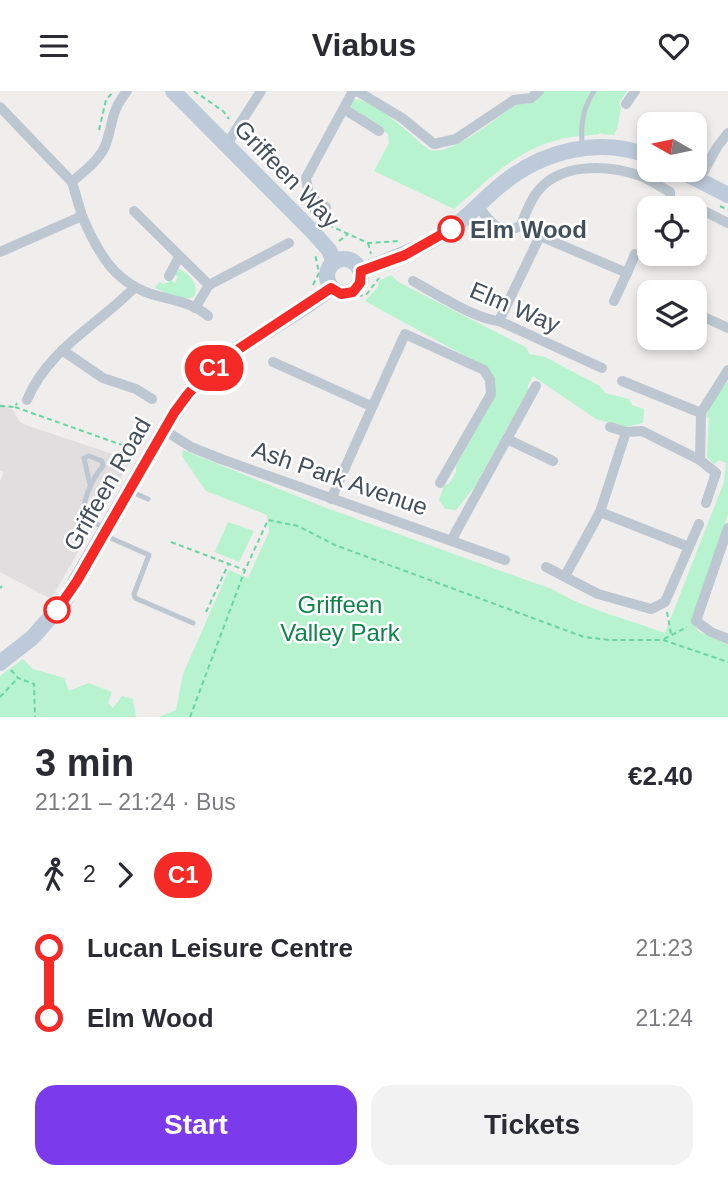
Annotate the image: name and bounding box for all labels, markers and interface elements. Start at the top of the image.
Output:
icon: menu [35,27,73,65]
text: Viabus [312,27,416,63]
icon: heart [655,27,693,65]
north arrow [637,112,707,182]
map controls [637,112,707,350]
street label: Griffeen Way [229,115,345,233]
button: locate [637,196,707,266]
marker: Elm Wood [438,216,464,242]
place label: Elm Wood [470,216,587,243]
street label: Elm Way [466,276,564,338]
button: layers [637,280,707,350]
line badge: C1 [182,345,246,391]
text: C1 [199,354,229,381]
street label: Griffeen Road [58,413,156,555]
street label: Ash Park Avenue [249,435,431,521]
park label: Griffeen Valley Park [280,591,401,646]
unlabelled marker [44,597,70,623]
text: 3 min [35,742,134,784]
text: €2.40 [628,761,693,791]
text: 21:21 – 21:24 · Bus [35,789,236,815]
icon: walk [35,856,73,894]
icon: forward [106,856,144,894]
text: 2 [83,861,96,887]
text: C1 [168,861,198,888]
text: Lucan Leisure Centre [87,933,353,963]
text: 21:23 [635,935,693,961]
text: Elm Wood [87,1003,214,1033]
text: 21:24 [635,1005,693,1031]
button: Start [35,1085,357,1165]
button: Tickets [371,1085,693,1165]

